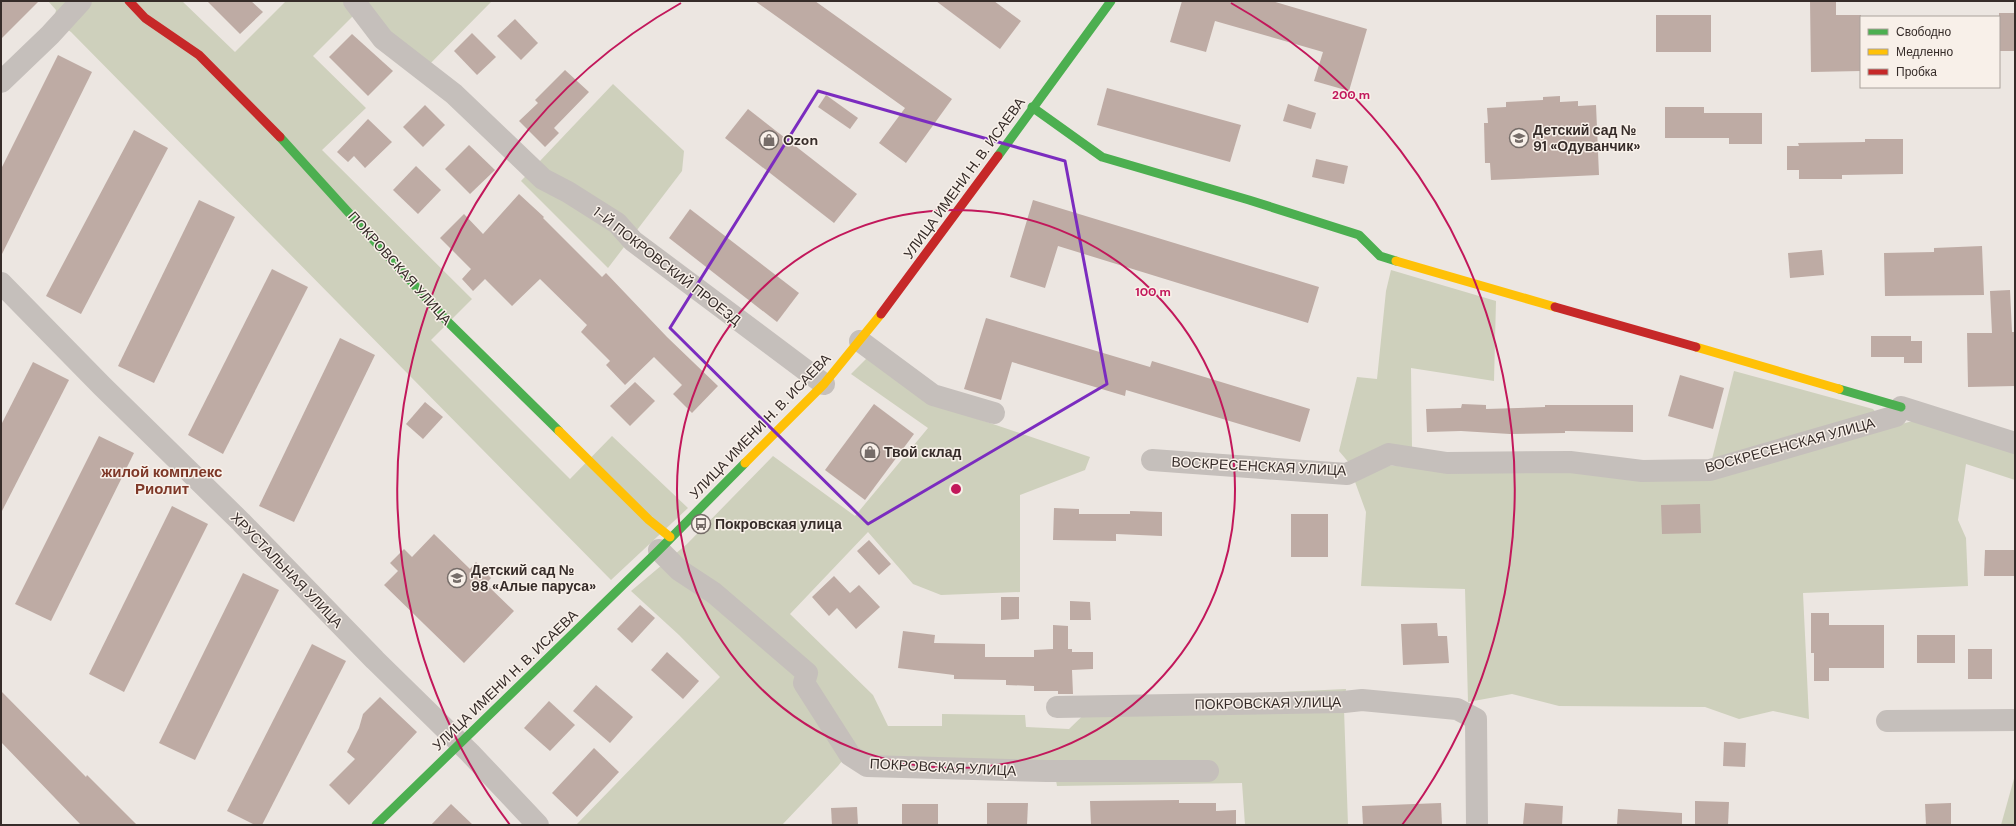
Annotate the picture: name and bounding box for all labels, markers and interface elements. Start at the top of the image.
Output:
legend [1860,16,2000,88]
text: Свободно [1896,24,1951,40]
text: Медленно [1896,44,1953,60]
text: Пробка [1896,64,1937,80]
text: 200 m [1332,87,1370,103]
street label: УЛИЦА ИМЕНИ Н. В. ИСАЕВА [899,93,1029,262]
place label: Детский сад № 91 «Одуванчик» [1533,121,1640,155]
school or university icon: Детский сад № 91 «Одуванчик» [1508,127,1530,149]
shop icon: Ozon [758,129,780,151]
place label: Ozon [783,131,818,149]
street label: 1-Й ПОКРОВСКИЙ ПРОЕЗД [589,203,745,330]
street label: ПОКРОВСКАЯ УЛИЦА [344,207,456,329]
text: 100 m [1135,284,1171,300]
street label: УЛИЦА ИМЕНИ Н. В. ИСАЕВА [686,349,835,502]
street label: ВОСКРЕСЕНСКАЯ УЛИЦА [1703,413,1878,476]
shop icon: Твой склад [859,441,881,463]
place label: Твой склад [884,443,962,461]
street label: ВОСКРЕСЕНСКАЯ УЛИЦА [1171,452,1348,480]
district label: жилой комплекс Риолит [101,462,222,499]
centre of rings [949,482,963,496]
street label: ХРУСТАЛЬНАЯ УЛИЦА [227,508,347,632]
bus stop icon: Покровская улица [690,513,712,535]
place label: Покровская улица [715,515,842,533]
place label: Детский сад № 98 «Алые паруса» [471,561,596,595]
school or university icon: Детский сад № 98 «Алые паруса» [446,567,468,589]
street label: УЛИЦА ИМЕНИ Н. В. ИСАЕВА [429,605,582,754]
street label: ПОКРОВСКАЯ УЛИЦА [1194,693,1342,713]
street label: ПОКРОВСКАЯ УЛИЦА [869,754,1017,780]

